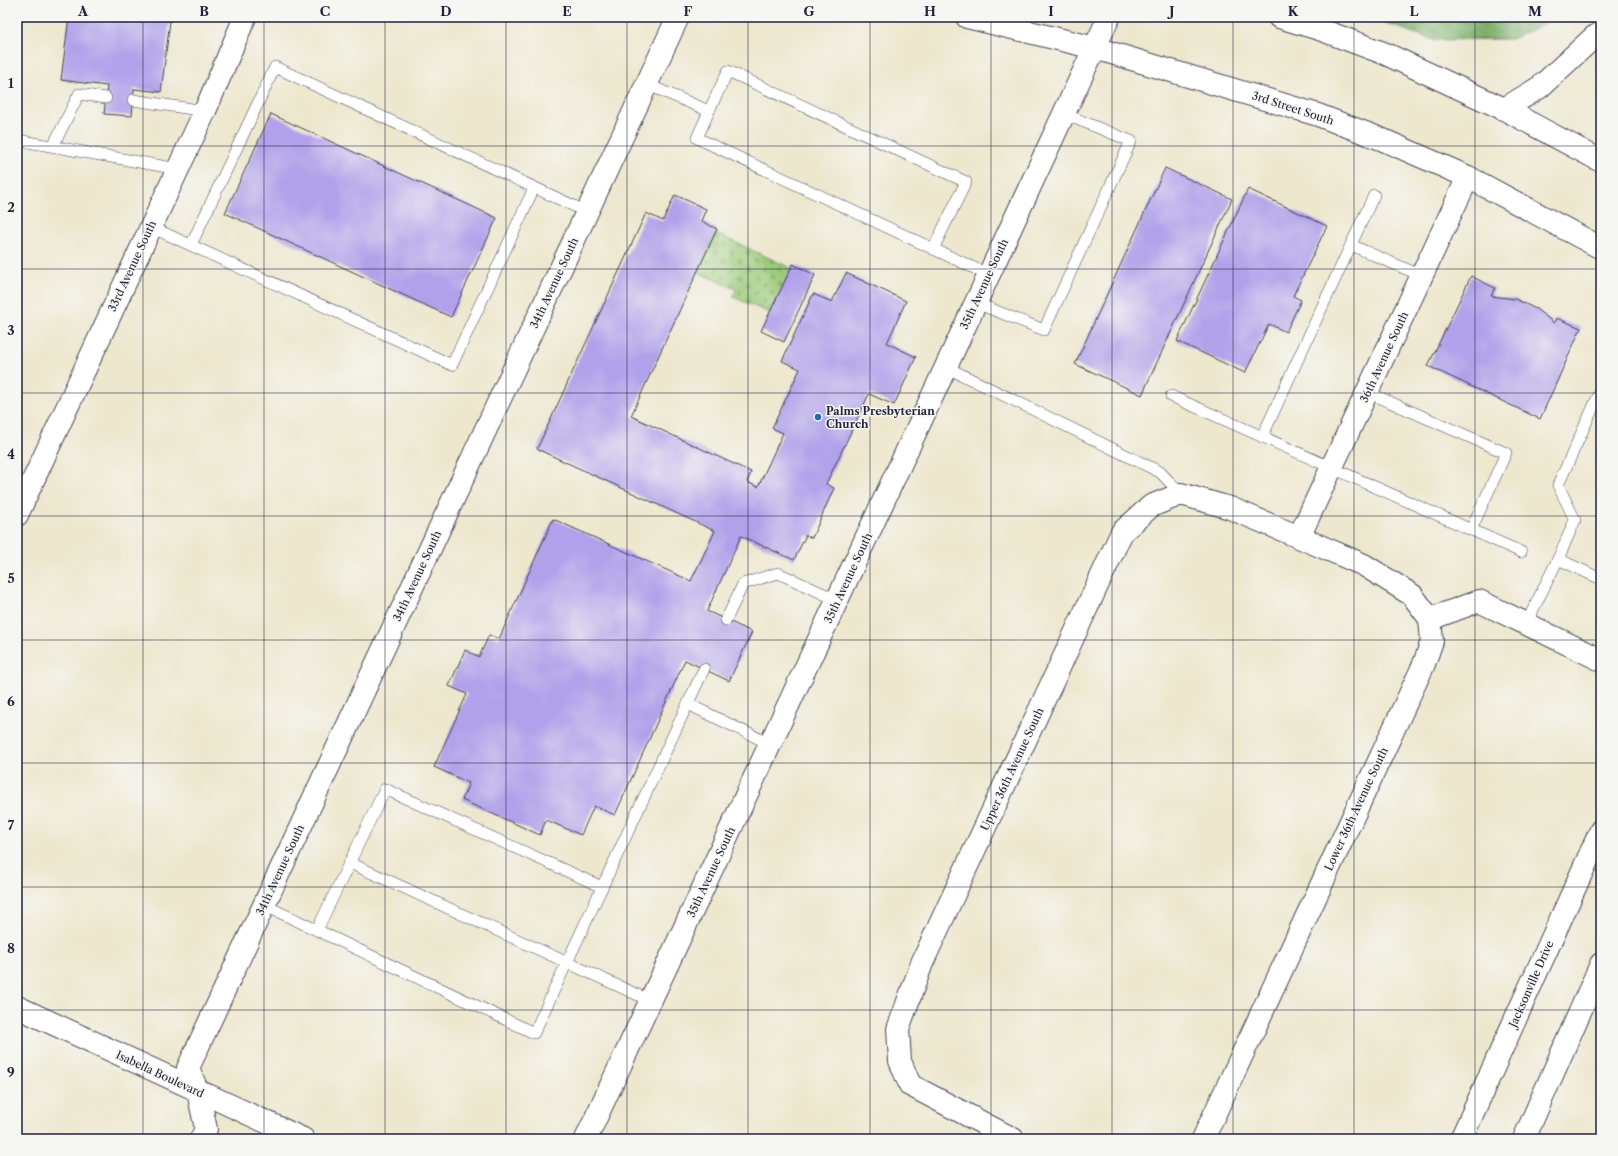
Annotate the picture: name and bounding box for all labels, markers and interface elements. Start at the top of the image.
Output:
text: A [77,3,89,19]
text: B [199,3,209,19]
text: C [320,3,330,19]
text: D [440,3,452,19]
text: E [562,3,572,19]
text: F [684,3,693,19]
text: G [803,3,815,19]
text: H [924,3,936,19]
text: I [1048,3,1054,19]
text: J [1167,3,1175,19]
text: K [1288,3,1299,19]
text: L [1410,3,1419,19]
text: M [1528,3,1542,19]
text: 1 [8,75,14,91]
street label: 3rd Street South [1250,88,1336,128]
text: 2 [7,199,15,215]
street label: 33rd Avenue South [105,218,159,314]
street label: 34th Avenue South [527,235,581,331]
street label: 35th Avenue South [957,236,1011,331]
street label: 36th Avenue South [1357,309,1411,405]
text: 3 [7,322,15,338]
place label: Palms Presbyterian Church [826,404,935,431]
marker: Palms Presbyterian Church [813,412,823,422]
text: 4 [7,446,15,462]
street label: 34th Avenue South [390,528,444,624]
street label: 35th Avenue South [821,530,875,625]
text: 5 [7,570,15,586]
text: 6 [7,693,15,709]
street label: Upper 36th Avenue South [977,705,1047,833]
street label: Lower 36th Avenue South [1321,745,1391,873]
text: 7 [8,817,15,833]
street label: 34th Avenue South [253,822,307,918]
street label: 35th Avenue South [684,824,738,919]
street label: Jacksonville Drive [1505,939,1556,1031]
text: 8 [7,940,15,956]
street label: Isabella Boulevard [114,1047,207,1101]
text: 9 [7,1064,15,1080]

